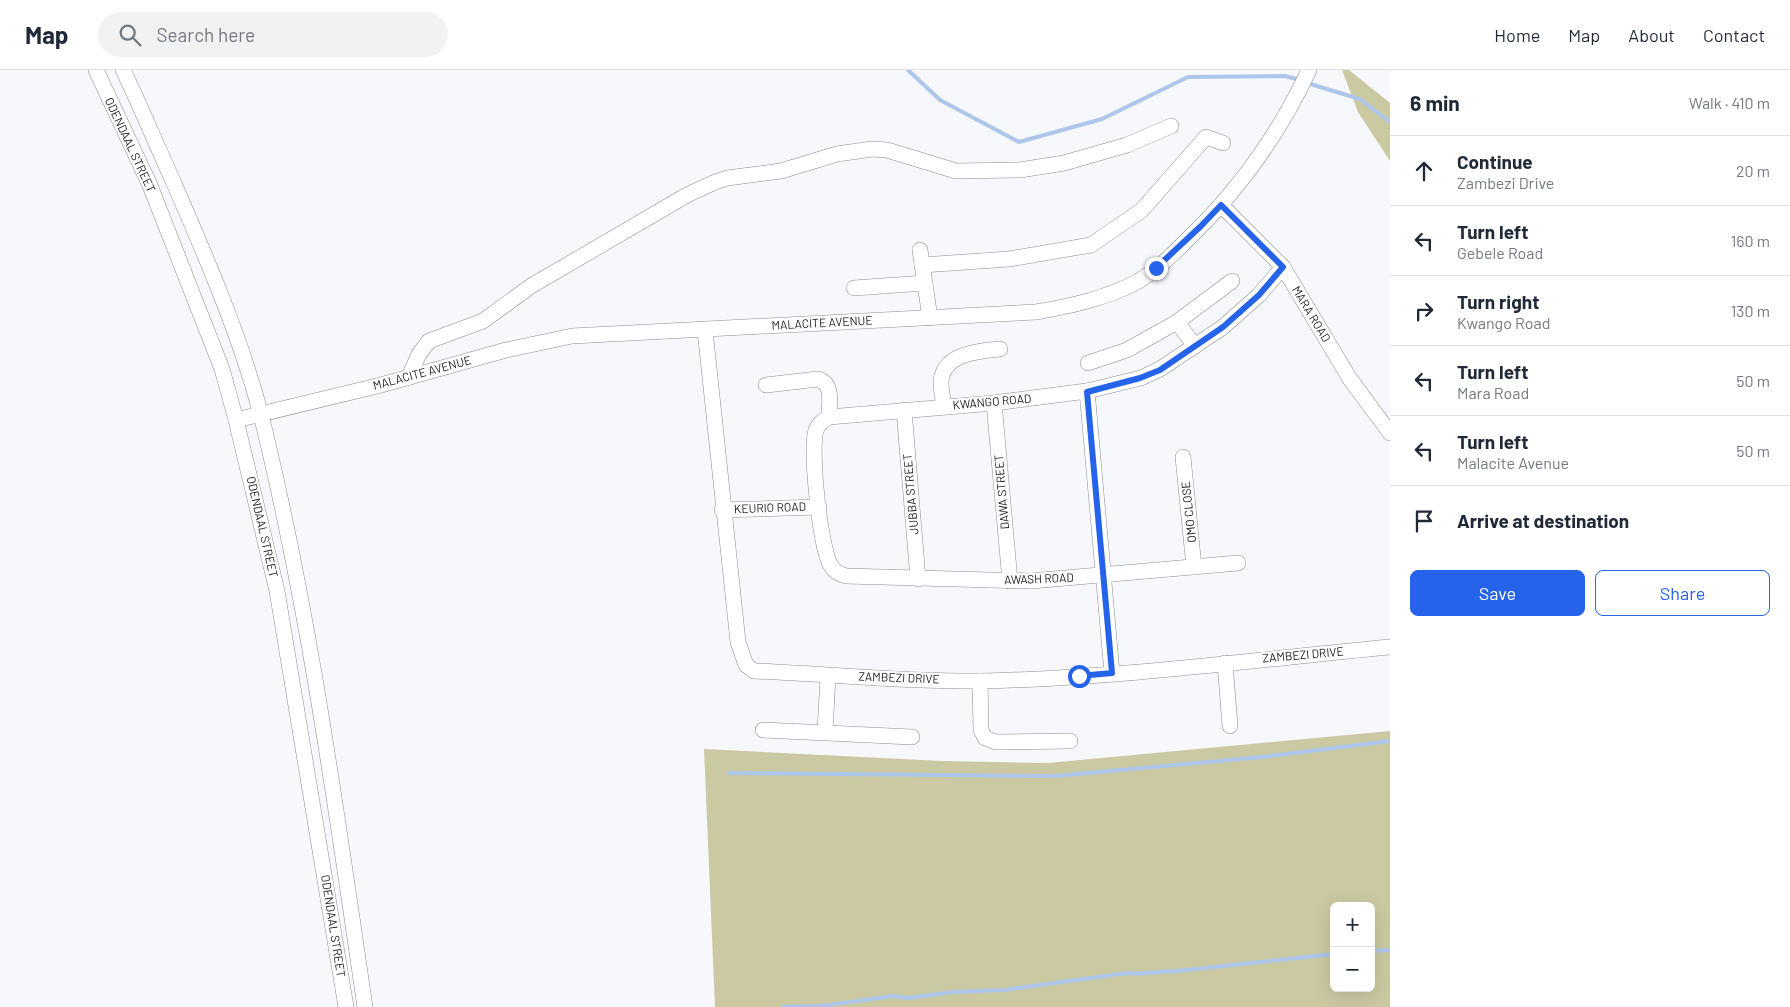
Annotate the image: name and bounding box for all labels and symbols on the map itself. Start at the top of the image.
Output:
street label: ODENDAAL STREET [103,95,159,194]
route end [1145,257,1168,280]
street label: MARA ROAD [1290,283,1334,344]
street label: MALACITE AVENUE [771,312,873,332]
street label: MALACITE AVENUE [371,352,472,392]
street label: KWANGO ROAD [952,391,1032,411]
street label: JUBBA STREET [899,453,921,535]
street label: DAWA STREET [991,454,1011,530]
street label: ODENDAAL STREET [245,475,281,579]
street label: OMO CLOSE [1178,481,1198,544]
street label: KEURIO ROAD [734,499,806,515]
street label: AWASH ROAD [1004,570,1074,586]
street label: ZAMBEZI DRIVE [1262,643,1344,665]
route start [1068,665,1091,688]
street label: ZAMBEZI DRIVE [858,669,940,685]
street label: ODENDAAL STREET [319,874,349,978]

